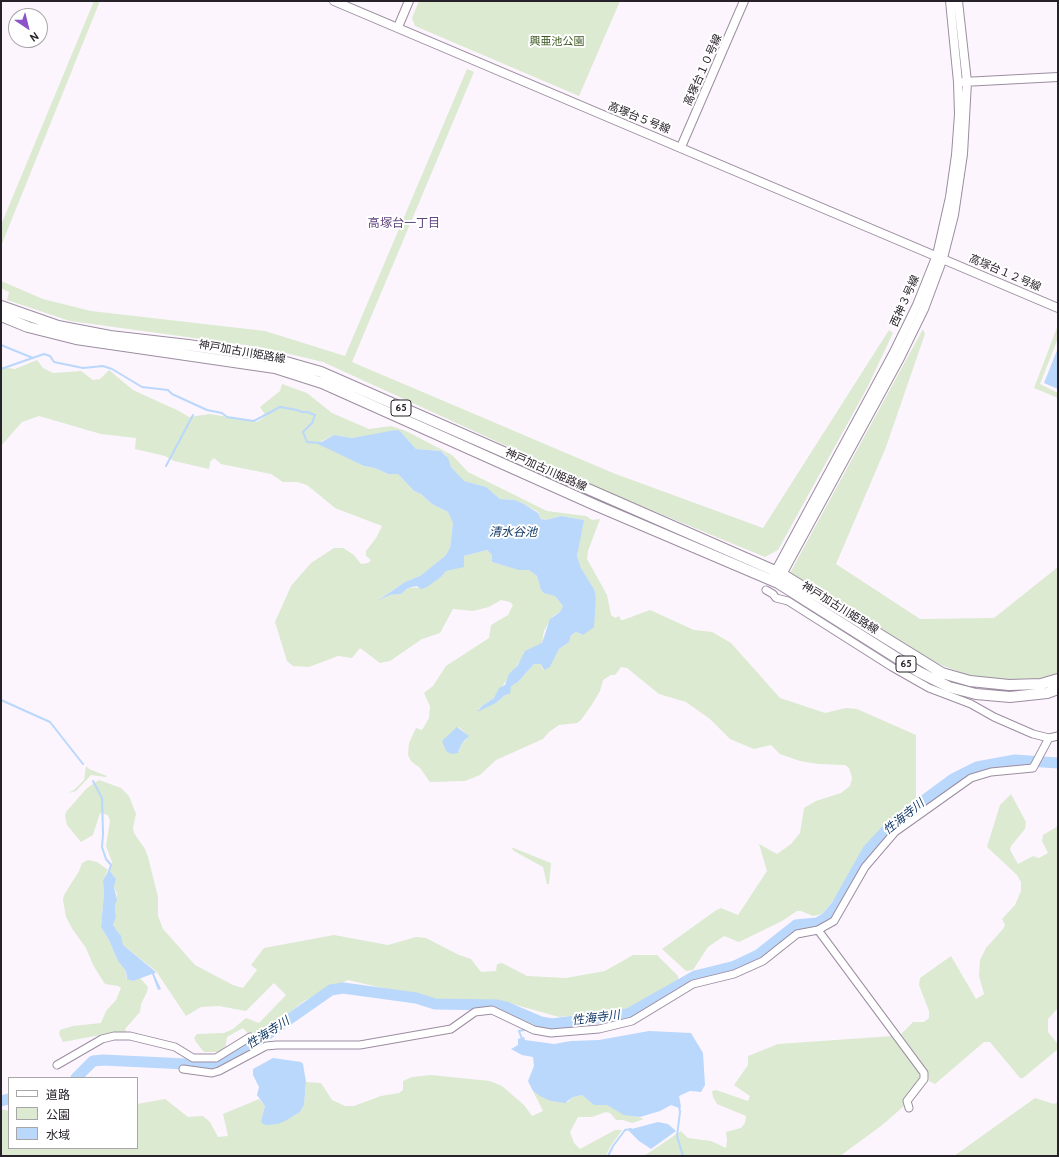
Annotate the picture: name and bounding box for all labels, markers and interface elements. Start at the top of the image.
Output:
north arrow [8,8,48,48]
text: N [27,29,42,45]
street label: 高塚台１０号線 [681,32,725,108]
park label: 興亜池公園 [530,35,584,49]
street label: 高塚台５号線 [606,100,672,136]
district label: 高塚台一丁目 [368,216,440,230]
street label: 高塚台１２号線 [967,252,1043,294]
street label: 西神３号線 [888,273,922,329]
street label: 神戸加古川姫路線 [198,338,286,366]
road number: 65 [391,400,411,416]
street label: 神戸加古川姫路線 [503,446,589,494]
water label: 清水谷池 [489,525,537,539]
street label: 神戸加古川姫路線 [799,579,881,637]
road number: 65 [896,656,916,672]
water label: 性海寺川 [881,796,927,838]
water label: 性海寺川 [571,1008,621,1028]
water label: 性海寺川 [244,1014,292,1052]
legend [8,1077,138,1149]
text: 道路 [46,1087,70,1102]
text: 公園 [46,1107,70,1122]
text: 水域 [46,1127,70,1142]

